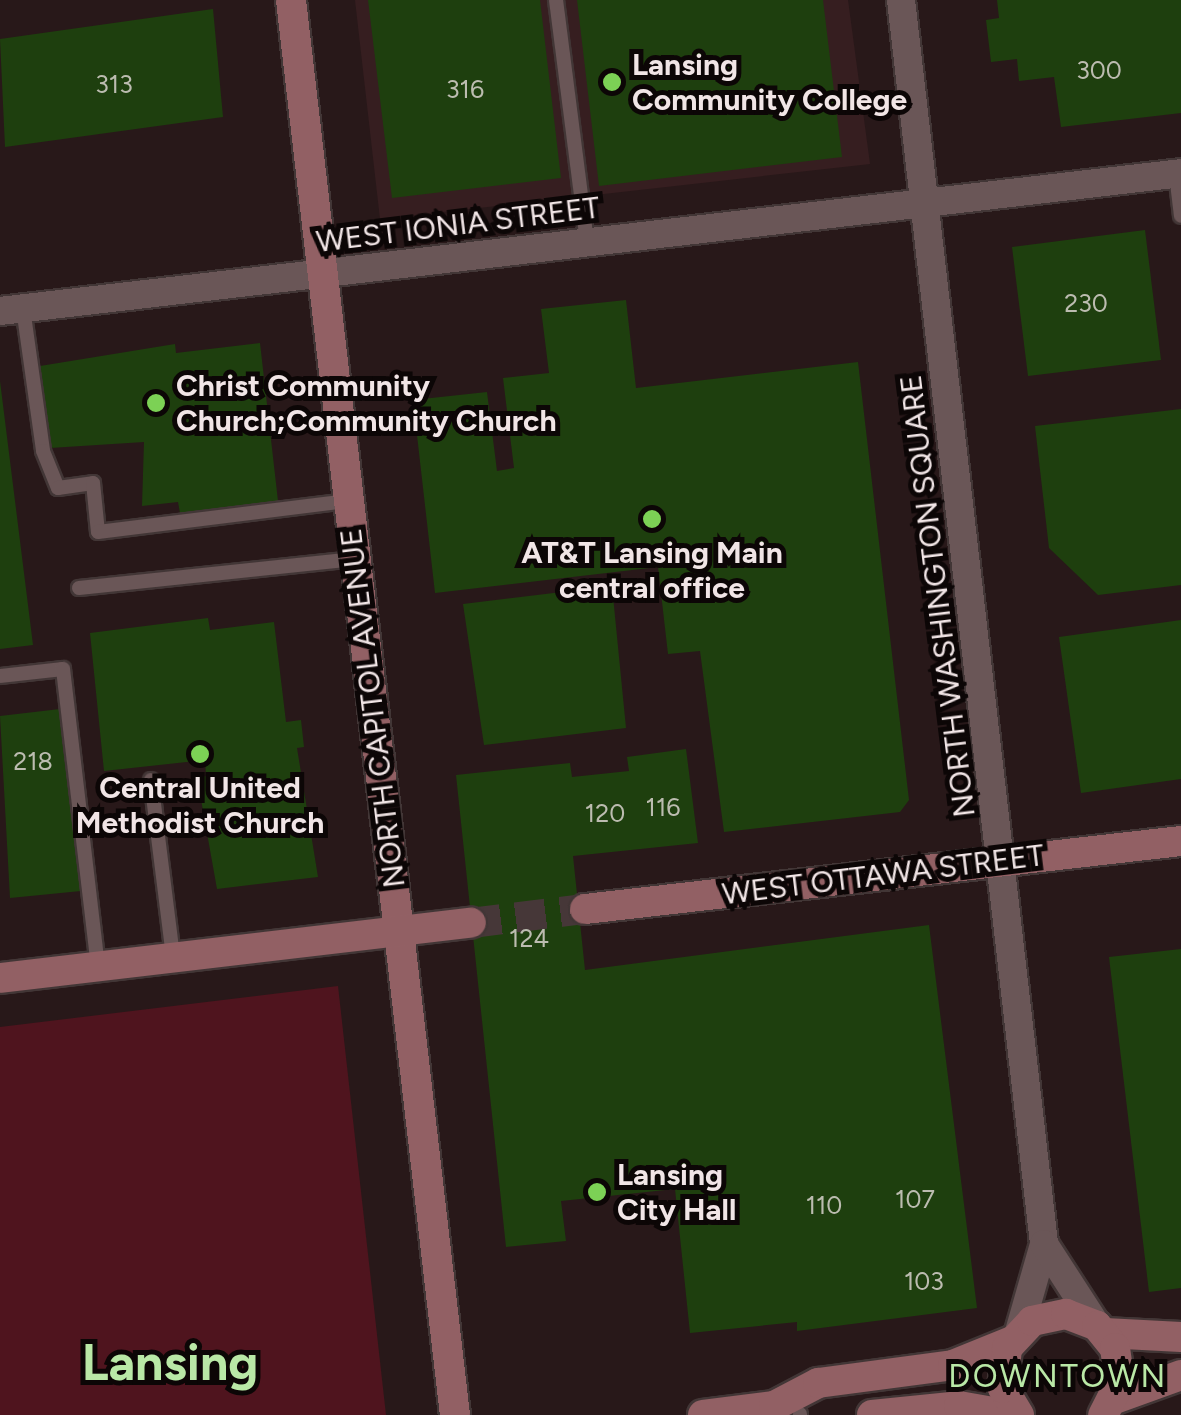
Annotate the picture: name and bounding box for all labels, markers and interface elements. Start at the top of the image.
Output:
place label: Lansing Community College [632,47,907,118]
house number: 300 [1076,55,1122,85]
house number: 313 [95,69,133,99]
marker: Lansing Community College [601,71,623,93]
house number: 316 [446,74,484,104]
street label: WEST IONIA STREET [314,190,602,260]
house number: 230 [1064,288,1108,318]
place label: Christ Community Church;Community Church [176,368,557,438]
street label: NORTH WASHINGTON SQUARE [893,373,983,819]
marker: Christ Community Church;Community Church [145,392,167,414]
marker: AT&T Lansing Main central office [641,508,663,530]
street label: NORTH CAPITOL AVENUE [333,526,413,890]
place label: AT&T Lansing Main central office [521,535,783,606]
marker: Central United Methodist Church [189,743,211,765]
house number: 218 [13,746,53,776]
place label: Central United Methodist Church [76,770,324,840]
house number: 116 [646,792,680,822]
house number: 120 [585,798,625,828]
street label: WEST OTTAWA STREET [720,837,1046,913]
house number: 124 [509,923,549,953]
place label: Lansing City Hall [617,1157,736,1228]
marker: Lansing City Hall [586,1181,608,1203]
house number: 107 [895,1184,935,1214]
house number: 110 [806,1190,842,1220]
house number: 103 [904,1266,944,1296]
district label: Lansing [82,1333,258,1393]
district label: DOWNTOWN [948,1357,1168,1395]

